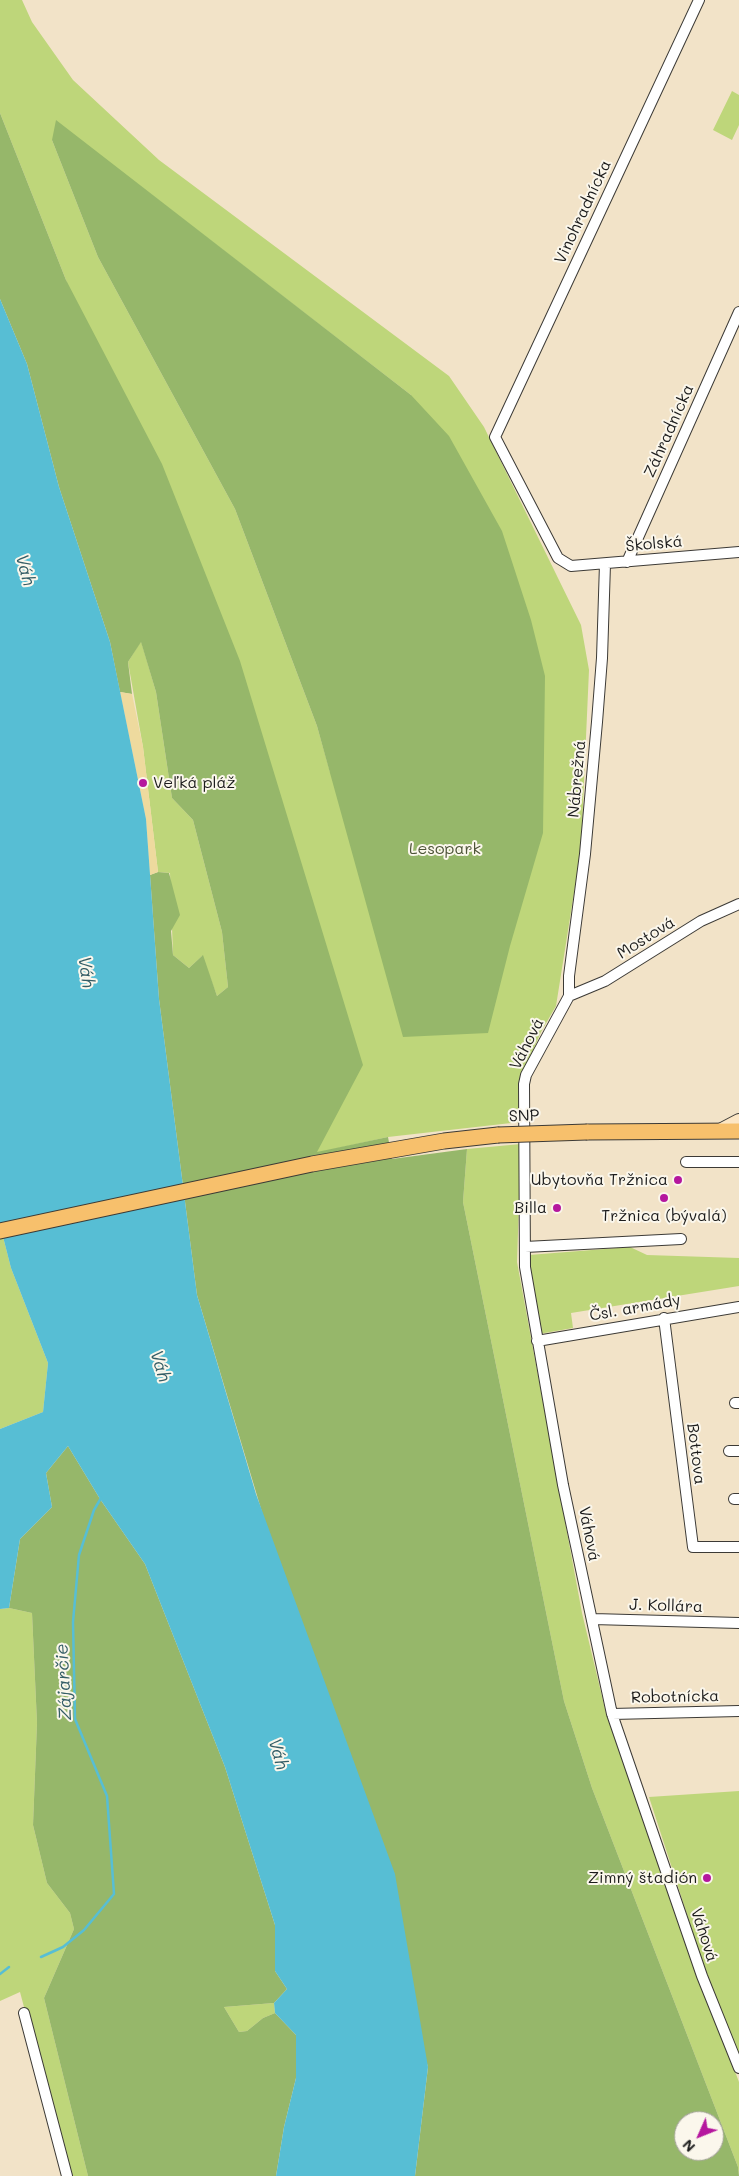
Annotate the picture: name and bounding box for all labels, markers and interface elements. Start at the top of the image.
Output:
street label: Vinohradnícka [551,157,615,267]
street label: Záhradnícka [640,382,698,480]
street label: Školská [625,532,683,556]
water label: Váh [10,552,40,588]
street label: Nábrežná [564,739,590,819]
place label: Veľká pláž [153,773,235,793]
marker: Veľká pláž [137,777,149,789]
park label: Lesopark [409,839,481,859]
street label: Mostová [614,913,678,963]
water label: Váh [73,955,99,989]
street label: Váhová [506,1015,548,1073]
street label: SNP [508,1106,540,1126]
place label: Ubytovňa Tržnica [531,1170,668,1190]
marker: Ubytovňa Tržnica [672,1174,684,1186]
marker: Tržnica (bývalá) [658,1192,670,1204]
place label: Billa [514,1198,547,1218]
marker: Billa [551,1202,563,1214]
place label: Tržnica (bývalá) [601,1206,727,1226]
street label: Čsl. armády [588,1291,682,1325]
water label: Váh [145,1348,175,1384]
street label: Bottova [683,1422,709,1486]
street label: Váhová [574,1505,604,1563]
street label: J. Kollára [629,1595,703,1617]
water label: Zájarčie [51,1643,77,1721]
street label: Robotnícka [631,1687,719,1707]
water label: Váh [263,1736,293,1772]
place label: Zimný štadión [588,1868,697,1888]
marker: Zimný štadión [701,1872,713,1884]
street label: Váhová [686,1906,722,1964]
north arrow [674,2111,724,2161]
text: N [678,2136,699,2157]

